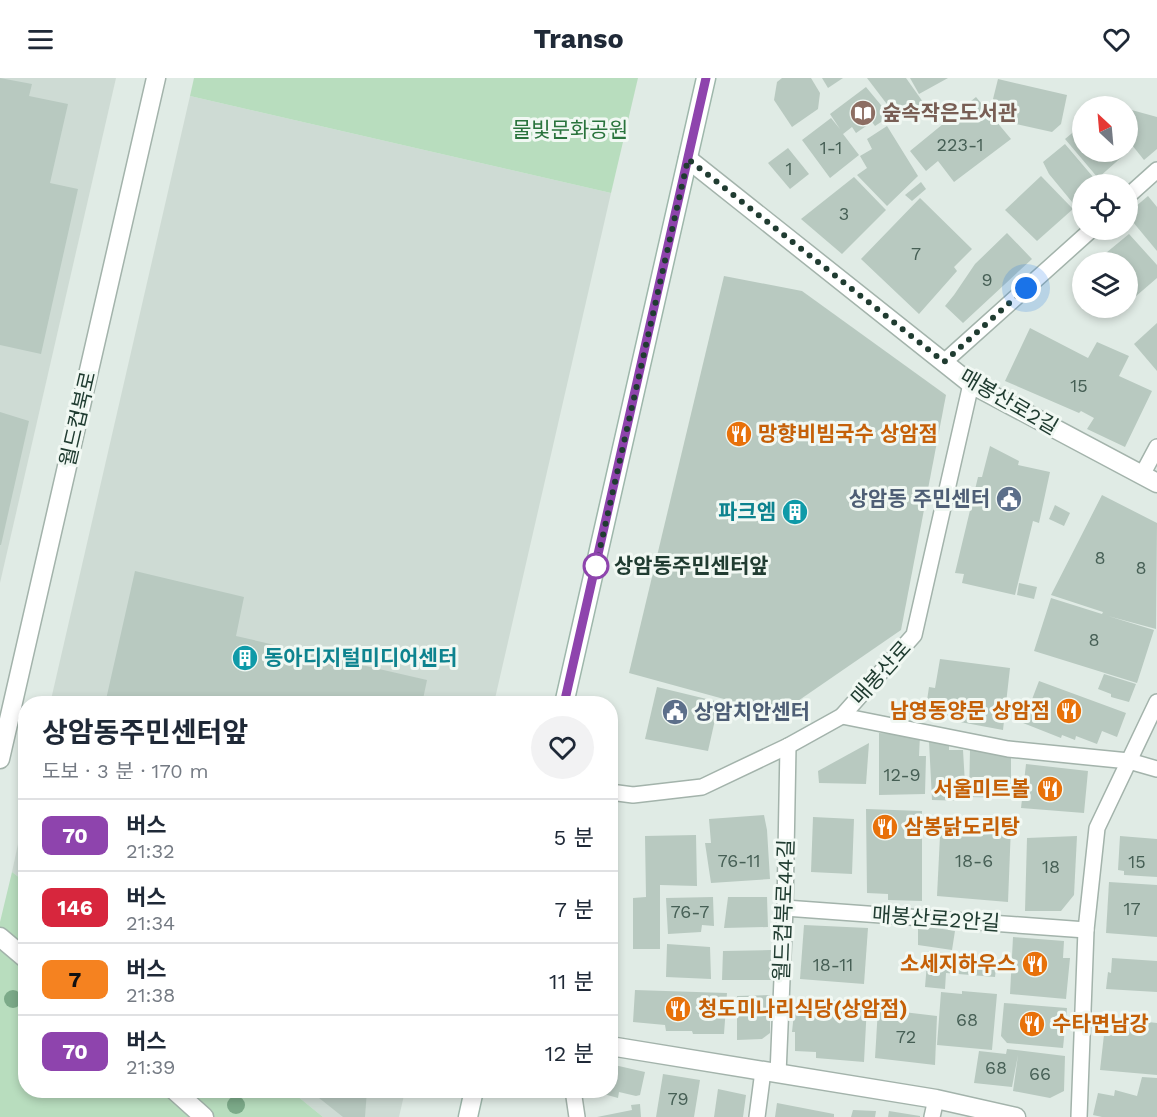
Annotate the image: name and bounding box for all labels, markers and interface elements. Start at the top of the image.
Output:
icon: menu [24,23,57,56]
text: Transo [533,23,624,55]
icon: heart [1100,23,1133,56]
north arrow [1072,96,1138,162]
map controls [1072,96,1138,318]
library icon: 숲속작은도서관 [848,98,878,128]
place label: 숲속작은도서관 [882,100,1017,125]
park label: 물빛문화공원 [512,117,628,142]
house number: 223-1 [937,134,983,155]
house number: 1-1 [820,137,842,158]
house number: 1 [785,158,793,179]
button: locate [1072,174,1138,240]
house number: 3 [839,203,849,224]
house number: 7 [911,243,921,264]
button: layers [1072,252,1138,318]
house number: 9 [981,269,993,290]
your location [1011,273,1041,303]
street label: 매봉산로2길 [956,364,1063,440]
street label: 월드컵북로 [54,369,101,469]
house number: 15 [1070,375,1088,396]
restaurant icon: 망향비빔국수 상암점 [724,419,754,449]
place label: 망향비빔국수 상암점 [758,421,938,446]
public building icon: 상암동 주민센터 [994,484,1024,514]
place label: 상암동 주민센터 [849,486,990,511]
building icon: 파크엠 [780,497,810,527]
place label: 파크엠 [718,499,776,524]
house number: 8 [1094,547,1106,568]
marker: 상암동주민센터앞 [583,553,609,579]
place label: 상암동주민센터앞 [614,553,769,578]
house number: 8 [1135,557,1147,578]
house number: 8 [1088,629,1100,650]
street label: 매봉산로 [845,636,916,710]
building icon: 동아디지털미디어센터 [230,643,260,673]
place label: 동아디지털미디어센터 [264,645,457,670]
restaurant icon: 남영동양문 상암점 [1054,696,1084,726]
public building icon: 상암치안센터 [660,697,690,727]
place label: 남영동양문 상암점 [889,698,1050,723]
place label: 상암치안센터 [694,699,810,724]
text: 상암동주민센터앞 [42,716,248,749]
button: heart [531,716,594,779]
text: 도보 · 3 분 · 170 m [42,759,209,783]
house number: 12-9 [883,764,921,785]
restaurant icon: 서울미트볼 [1035,774,1065,804]
place label: 서울미트볼 [933,776,1030,801]
restaurant icon: 삼봉닭도리탕 [870,812,900,842]
text: 버스 [126,813,166,838]
place label: 삼봉닭도리탕 [904,814,1020,839]
text: 70 [62,823,88,848]
text: 5 분 [553,825,594,850]
text: 21:32 [126,839,175,863]
street label: 월드컵북로44길 [769,839,798,981]
house number: 76-11 [717,850,761,871]
house number: 18-6 [955,850,993,871]
house number: 15 [1128,851,1146,872]
house number: 18 [1042,856,1060,877]
text: 버스 [126,885,166,910]
text: 146 [57,895,93,920]
text: 7 분 [555,897,594,922]
house number: 17 [1123,898,1141,919]
house number: 76-7 [671,901,709,922]
street label: 매봉산로2안길 [871,902,1001,935]
text: 21:34 [126,911,175,935]
restaurant icon: 소세지하우스 [1020,949,1050,979]
place label: 소세지하우스 [900,951,1016,976]
house number: 18-11 [813,954,853,975]
text: 버스 [126,957,166,982]
text: 7 [69,967,81,992]
text: 11 분 [549,969,594,994]
text: 21:38 [126,983,175,1007]
restaurant icon: 청도미나리식당(상암점) [663,994,693,1024]
place label: 청도미나리식당(상암점) [698,996,908,1021]
house number: 68 [956,1009,978,1030]
restaurant icon: 수타면남강 [1017,1009,1047,1039]
place label: 수타면남강 [1052,1011,1149,1036]
house number: 72 [896,1026,916,1047]
text: 버스 [126,1029,166,1054]
text: 70 [62,1039,88,1064]
text: 12 분 [545,1041,594,1066]
text: 21:39 [126,1055,175,1079]
house number: 68 [985,1057,1007,1078]
house number: 66 [1029,1063,1051,1084]
house number: 79 [667,1088,689,1109]

